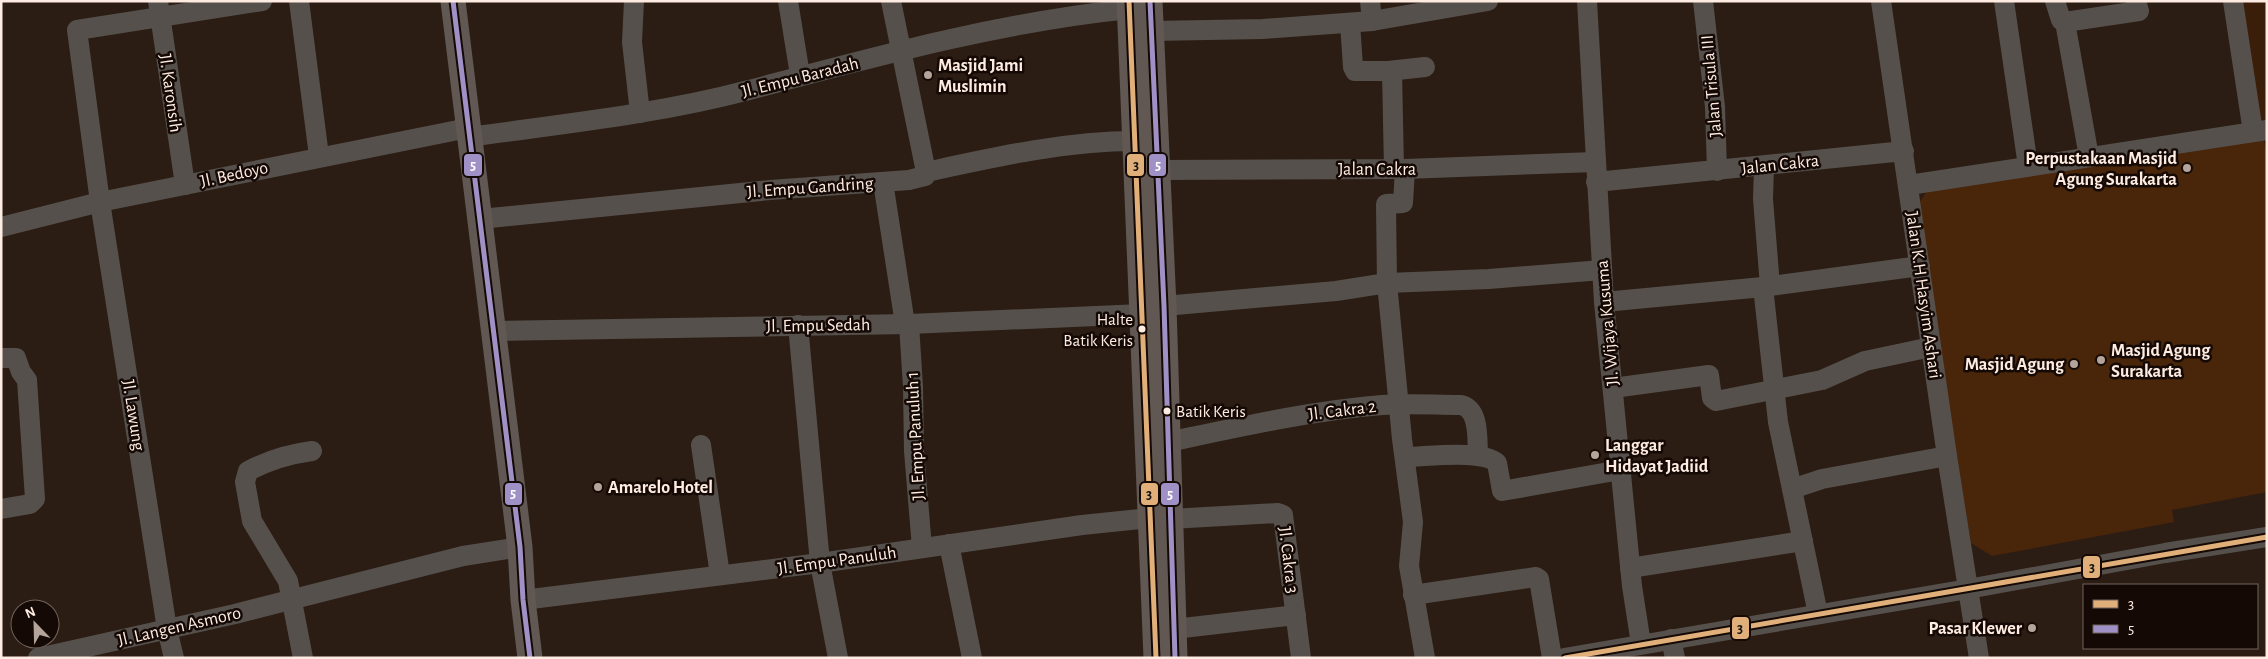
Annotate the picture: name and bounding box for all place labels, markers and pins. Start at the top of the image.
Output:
place label: Masjid Jami Muslimin [938,57,1023,96]
marker: Masjid Jami Muslimin [922,69,934,81]
place label: Perpustakaan Masjid Agung Surakarta [2025,150,2178,189]
marker: Perpustakaan Masjid Agung Surakarta [2181,162,2193,174]
place label: Halte Batik Keris [1063,311,1133,349]
marker: Halte Batik Keris [1137,324,1147,334]
place label: Masjid Agung Surakarta [2111,342,2211,381]
marker: Masjid Agung Surakarta [2095,354,2107,366]
place label: Masjid Agung [1965,356,2065,374]
marker: Masjid Agung [2068,358,2080,370]
place label: Batik Keris [1176,403,1246,420]
marker: Batik Keris [1162,406,1172,416]
place label: Langgar Hidayat Jadiid [1605,437,1709,476]
marker: Langgar Hidayat Jadiid [1589,449,1601,461]
place label: Amarelo Hotel [608,479,713,497]
marker: Amarelo Hotel [592,481,604,493]
place label: Pasar Klewer [1929,620,2023,638]
marker: Pasar Klewer [2026,622,2038,634]

